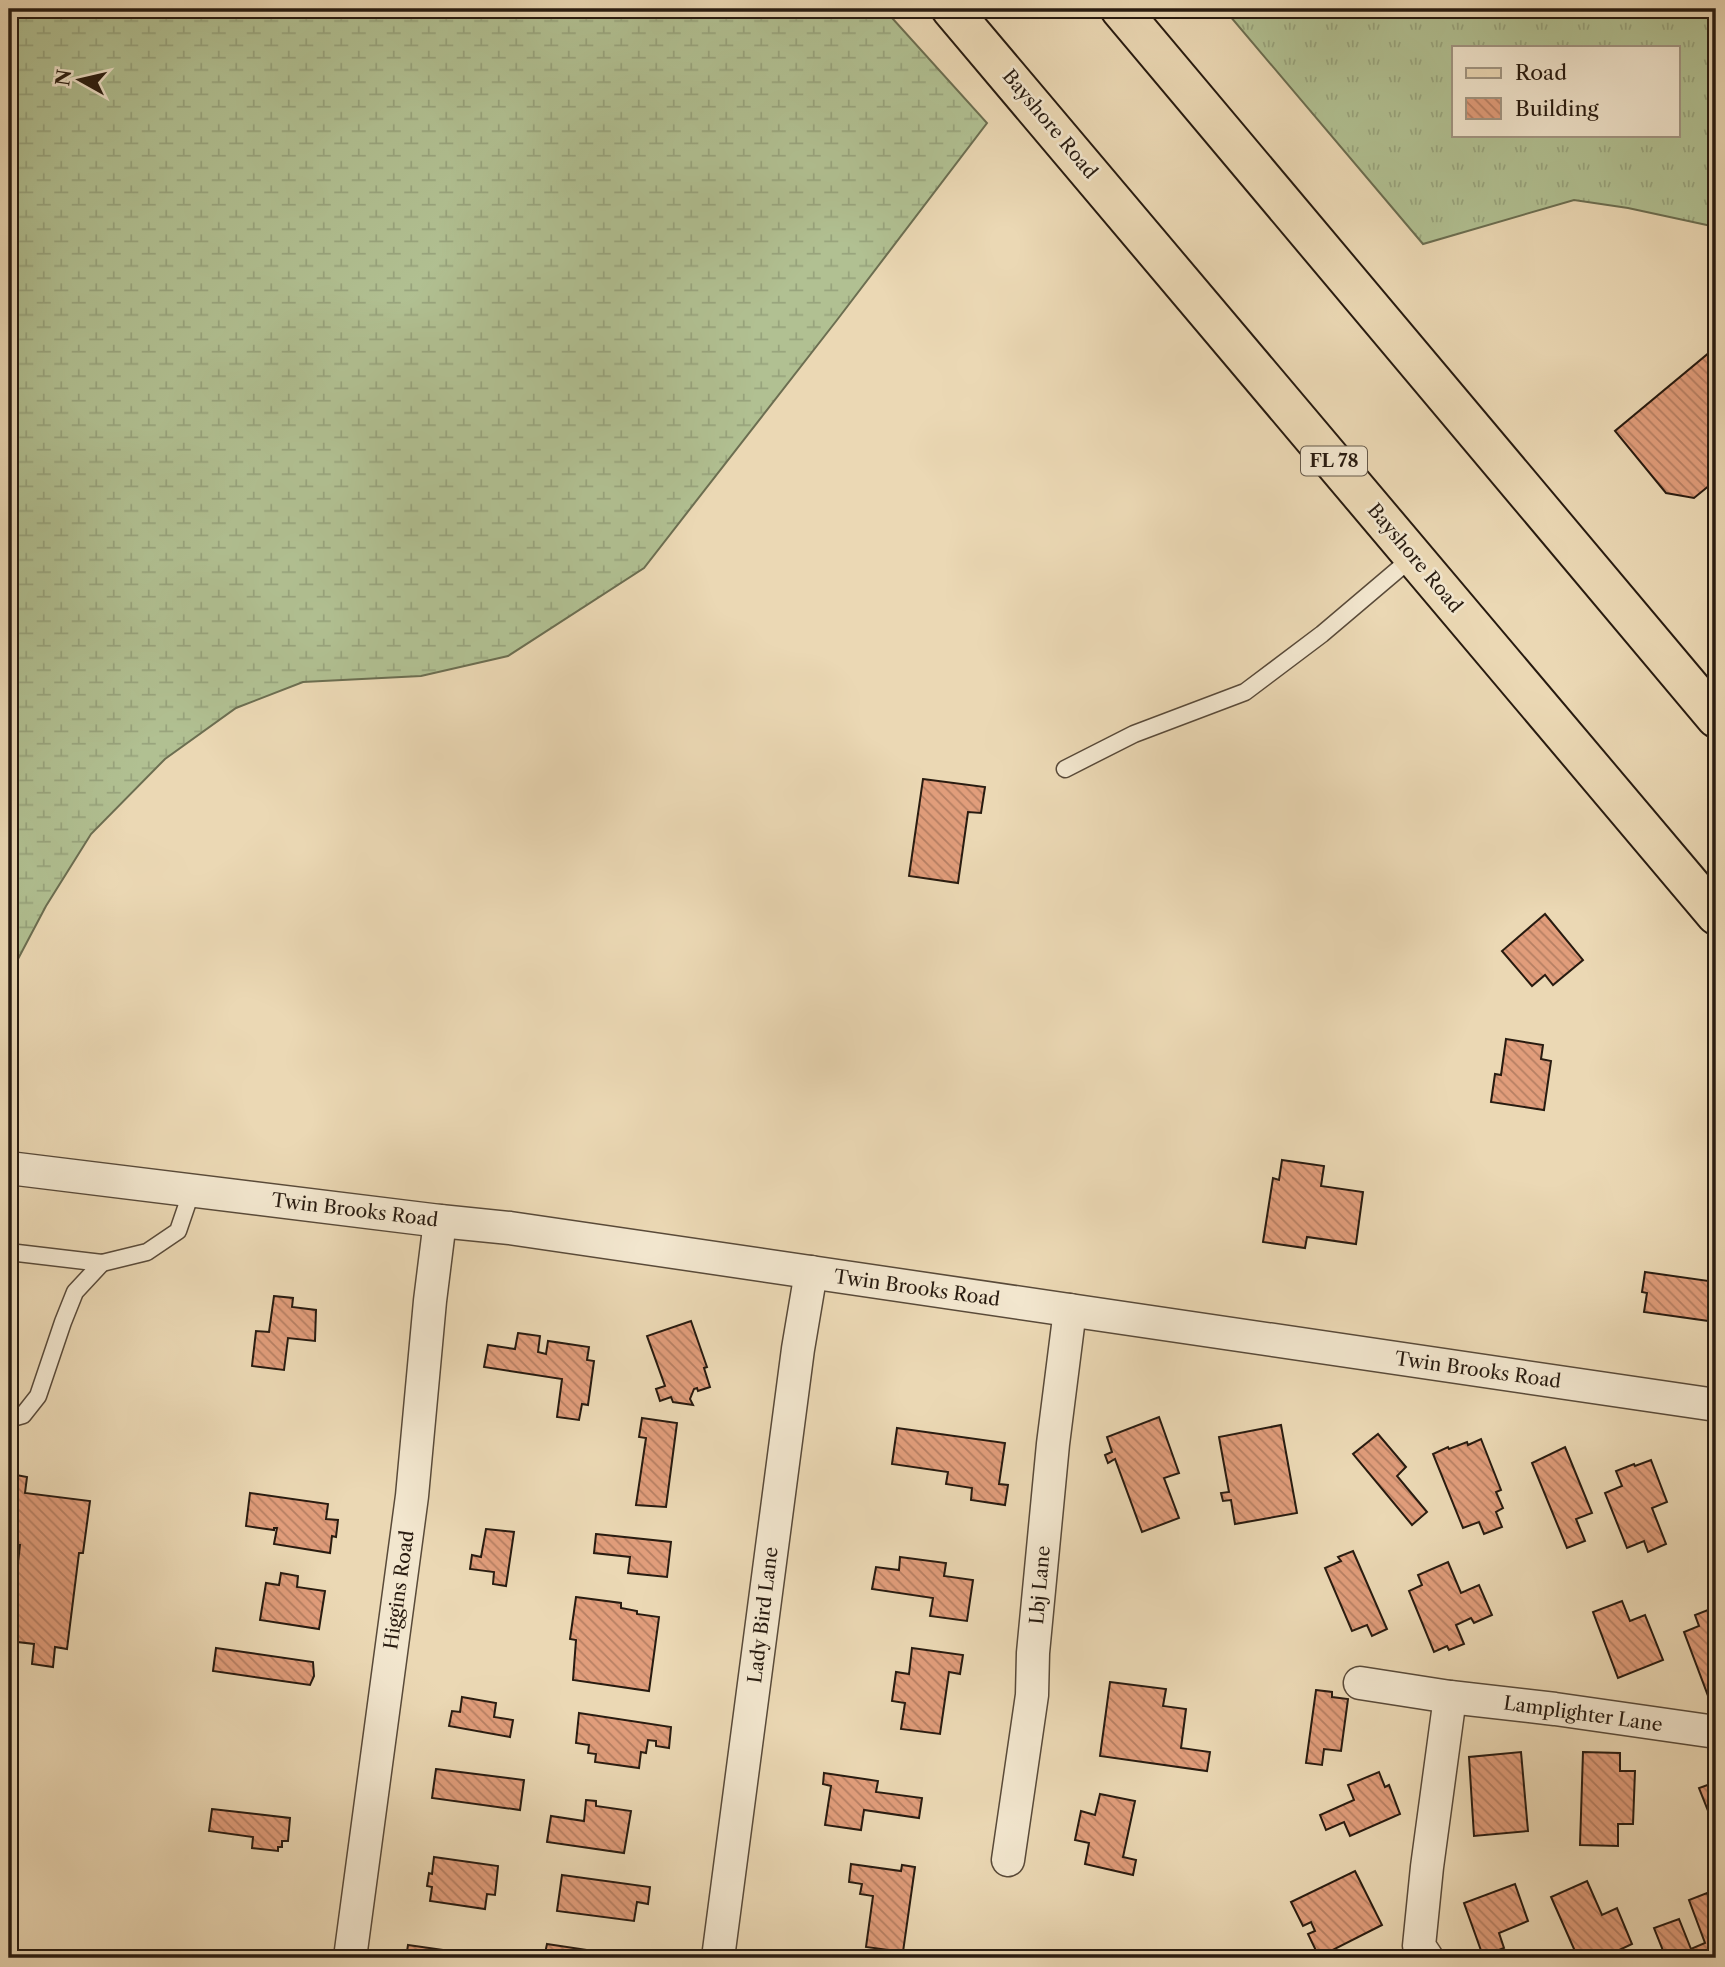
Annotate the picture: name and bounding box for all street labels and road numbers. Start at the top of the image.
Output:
street label: Bayshore Road [998,65,1103,184]
road number: FL 78 [1301,447,1367,476]
street label: Bayshore Road [1363,499,1468,618]
street label: Twin Brooks Road [270,1188,440,1232]
street label: Twin Brooks Road [832,1265,1002,1311]
street label: Twin Brooks Road [1393,1347,1563,1393]
street label: Higgins Road [379,1529,419,1651]
street label: Lbj Lane [1025,1544,1055,1626]
street label: Lady Bird Lane [743,1545,783,1685]
street label: Lamplighter Lane [1502,1691,1664,1737]

